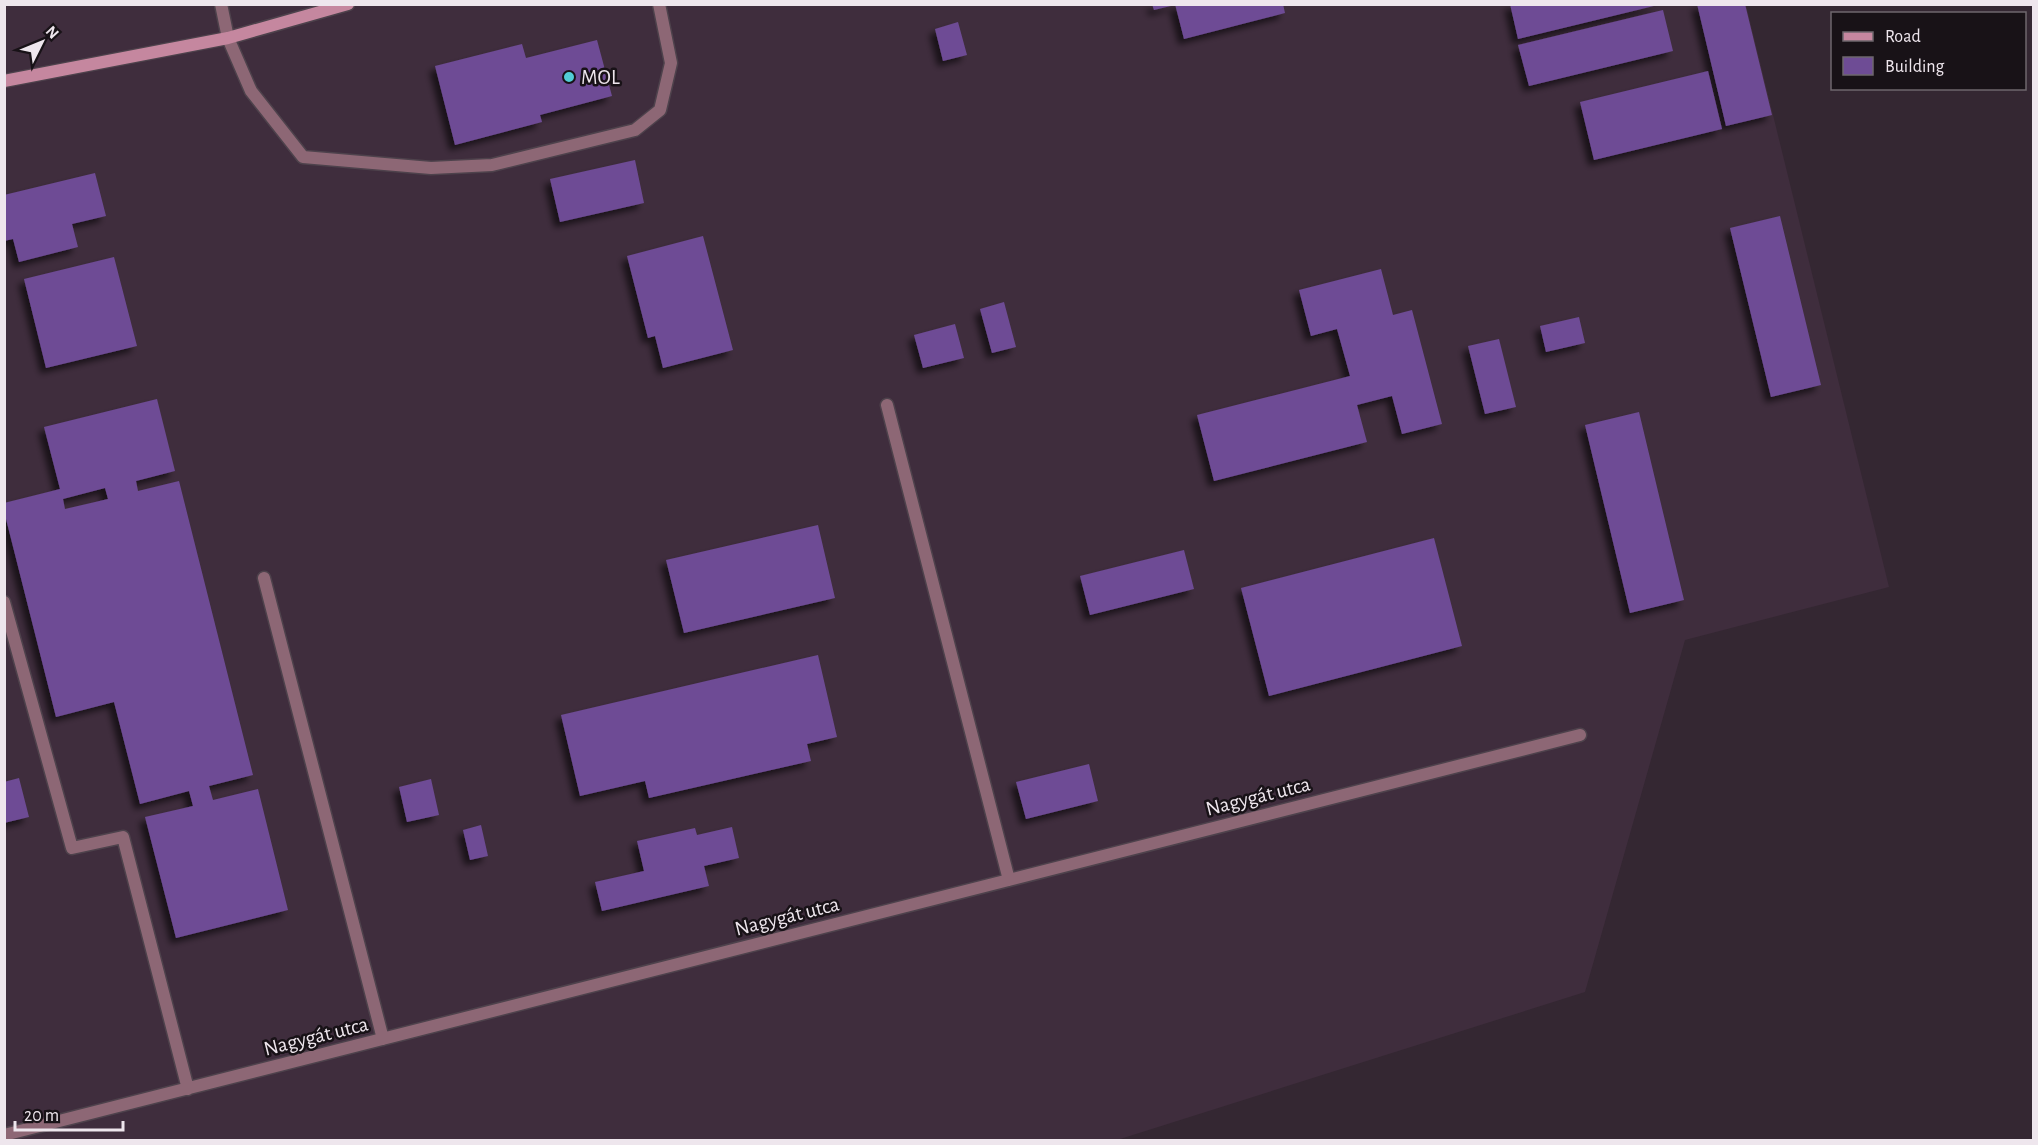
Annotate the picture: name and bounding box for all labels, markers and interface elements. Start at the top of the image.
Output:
north arrow [12,12,72,72]
legend [1831,12,2026,90]
text: N [43,23,62,42]
text: Road [1885,28,1921,46]
text: Building [1885,58,1945,76]
place label: MOL [581,67,620,88]
marker: MOL [562,70,576,84]
street label: Nagygát utca [1204,773,1313,820]
street label: Nagygát utca [733,893,842,940]
street label: Nagygát utca [262,1013,371,1060]
scale bar [15,1094,123,1132]
text: 20 m [24,1107,59,1125]

